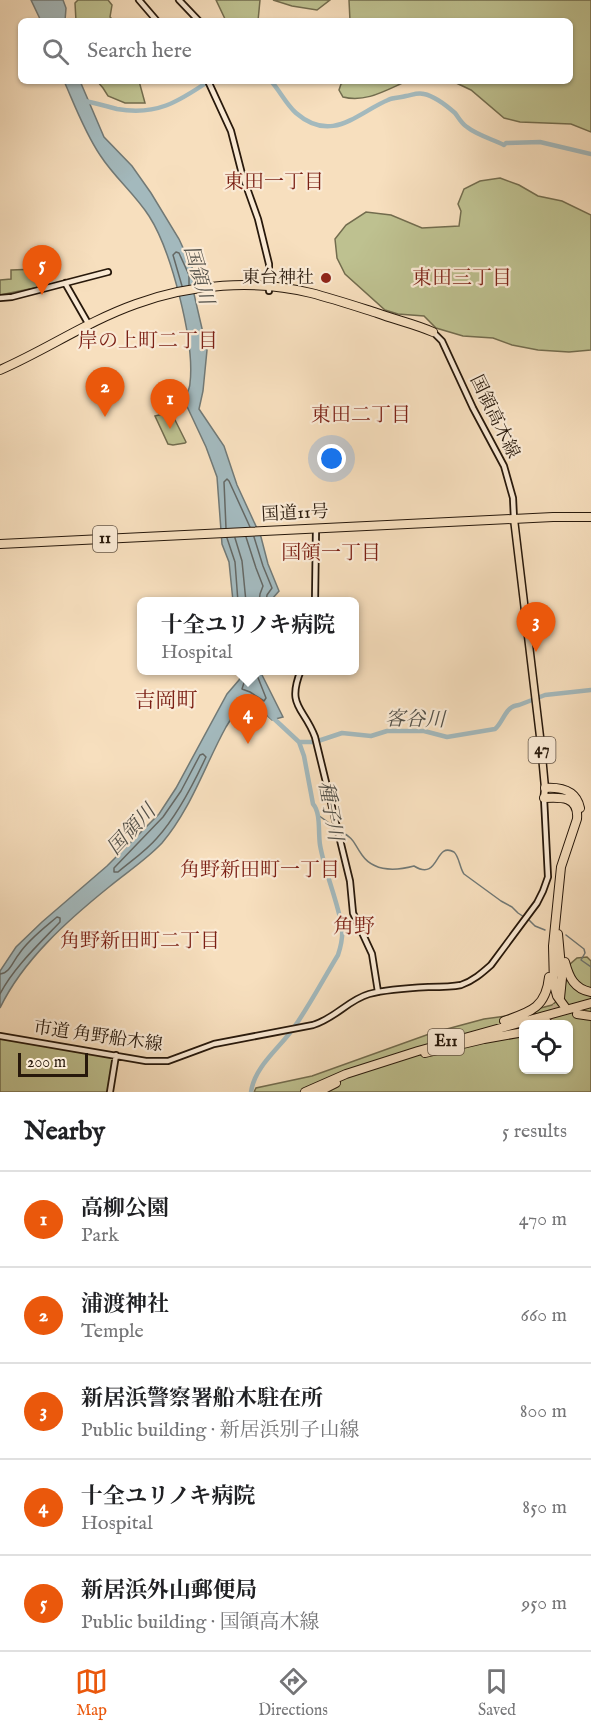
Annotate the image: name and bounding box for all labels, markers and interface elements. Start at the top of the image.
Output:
search box [18,18,573,84]
icon: search [39,35,72,68]
text: Search here [87,37,192,65]
district label: 東田一丁目 [224,170,324,195]
water label: 国領川 [178,243,219,309]
pin: 5 [22,246,62,295]
district label: 東田三丁目 [412,266,512,291]
place label: 東台神社 [242,267,314,290]
marker: 東台神社 [319,271,333,285]
district label: 岸の上町二丁目 [78,329,218,354]
pin: 2 [86,368,124,417]
street label: 国領高木線 [464,372,524,462]
pin: 1 [150,380,190,429]
district label: 東田二丁目 [311,403,411,428]
your location [317,444,346,473]
street label: 国道11号 [261,501,329,527]
road number: 11 [93,526,117,552]
district label: 国領一丁目 [281,541,381,566]
popup [137,597,359,675]
pin: 3 [516,602,556,652]
text: 十全ユリノキ病院 [161,612,335,640]
text: Hospital [161,640,233,665]
district label: 吉岡町 [135,688,198,715]
pin: 4 [228,694,268,744]
water label: 客谷川 [385,707,447,733]
road number: 47 [528,737,556,763]
water label: 種子川 [312,779,348,845]
water label: 国領川 [102,798,163,860]
district label: 角野新田町一丁目 [180,858,340,883]
district label: 角野 [333,914,375,941]
district label: 角野新田町二丁目 [60,929,220,954]
street label: 市道 角野船木線 [32,1017,164,1057]
map controls [519,1020,573,1074]
button: locate [519,1020,573,1074]
road number: E11 [428,1029,464,1055]
scale bar [18,1050,88,1078]
text: 200 m [27,1053,66,1073]
text: Nearby [24,1115,105,1148]
text: 5 results [502,1119,567,1144]
text: 高柳公園 [81,1195,169,1223]
text: 1 [40,1207,47,1232]
text: 470 m [519,1207,567,1232]
text: Park [81,1223,119,1248]
text: 浦渡神社 [81,1291,169,1319]
text: 2 [39,1303,48,1328]
text: 660 m [520,1303,567,1328]
text: Temple [81,1319,144,1344]
text: 新居浜警察署船木駐在所 [81,1385,323,1413]
text: 3 [40,1399,47,1424]
text: 800 m [520,1399,567,1424]
text: Public building · 新居浜別子山線 [81,1418,360,1443]
text: 十全ユリノキ病院 [81,1483,255,1511]
text: 4 [39,1495,48,1520]
text: 850 m [522,1495,567,1520]
text: Hospital [81,1511,153,1536]
text: 新居浜外山郵便局 [81,1577,257,1605]
text: 5 [40,1591,47,1616]
text: 950 m [521,1591,567,1616]
text: Public building · 国領高木線 [81,1610,320,1635]
tab: Map [75,1665,108,1721]
tab: Directions [258,1665,328,1721]
tab: Saved [478,1665,516,1721]

